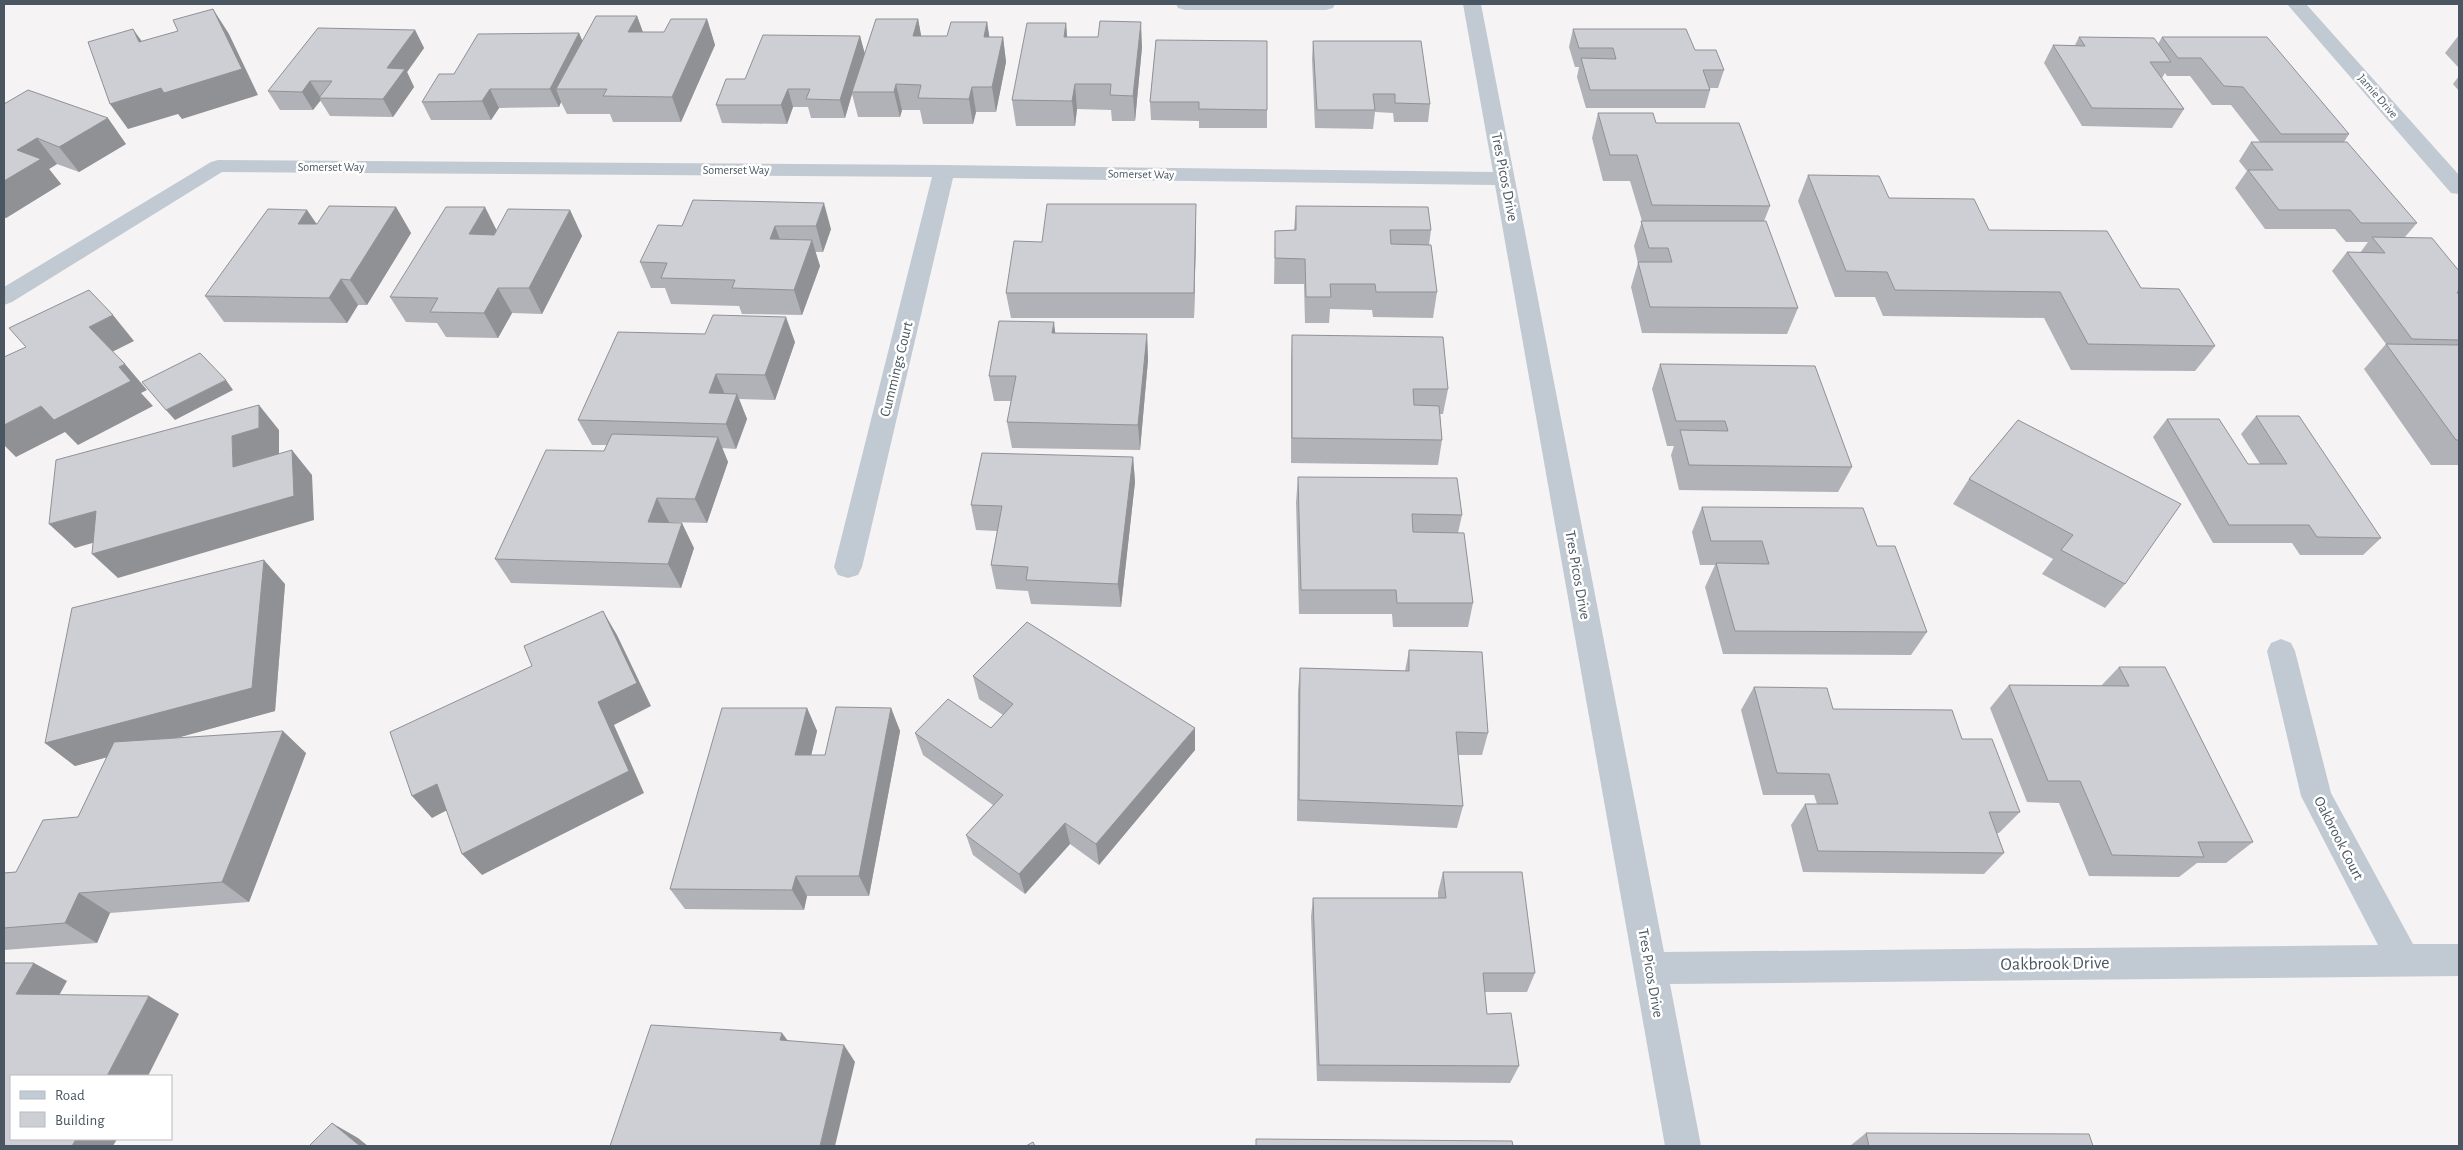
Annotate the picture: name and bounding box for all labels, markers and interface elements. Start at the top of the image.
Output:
street label: Jamie Drive [2356,72,2400,120]
street label: Tres Picos Drive [1489,132,1520,223]
street label: Somerset Way [298,161,364,174]
street label: Somerset Way [703,164,769,177]
street label: Somerset Way [1108,167,1174,182]
street label: Cummings Court [877,320,916,418]
street label: Tres Picos Drive [1562,529,1593,621]
street label: Oakbrook Court [2311,794,2366,883]
street label: Tres Picos Drive [1635,927,1666,1019]
street label: Oakbrook Drive [2000,954,2110,974]
legend [10,1075,172,1140]
text: Road [55,1088,85,1103]
text: Building [55,1113,105,1128]

